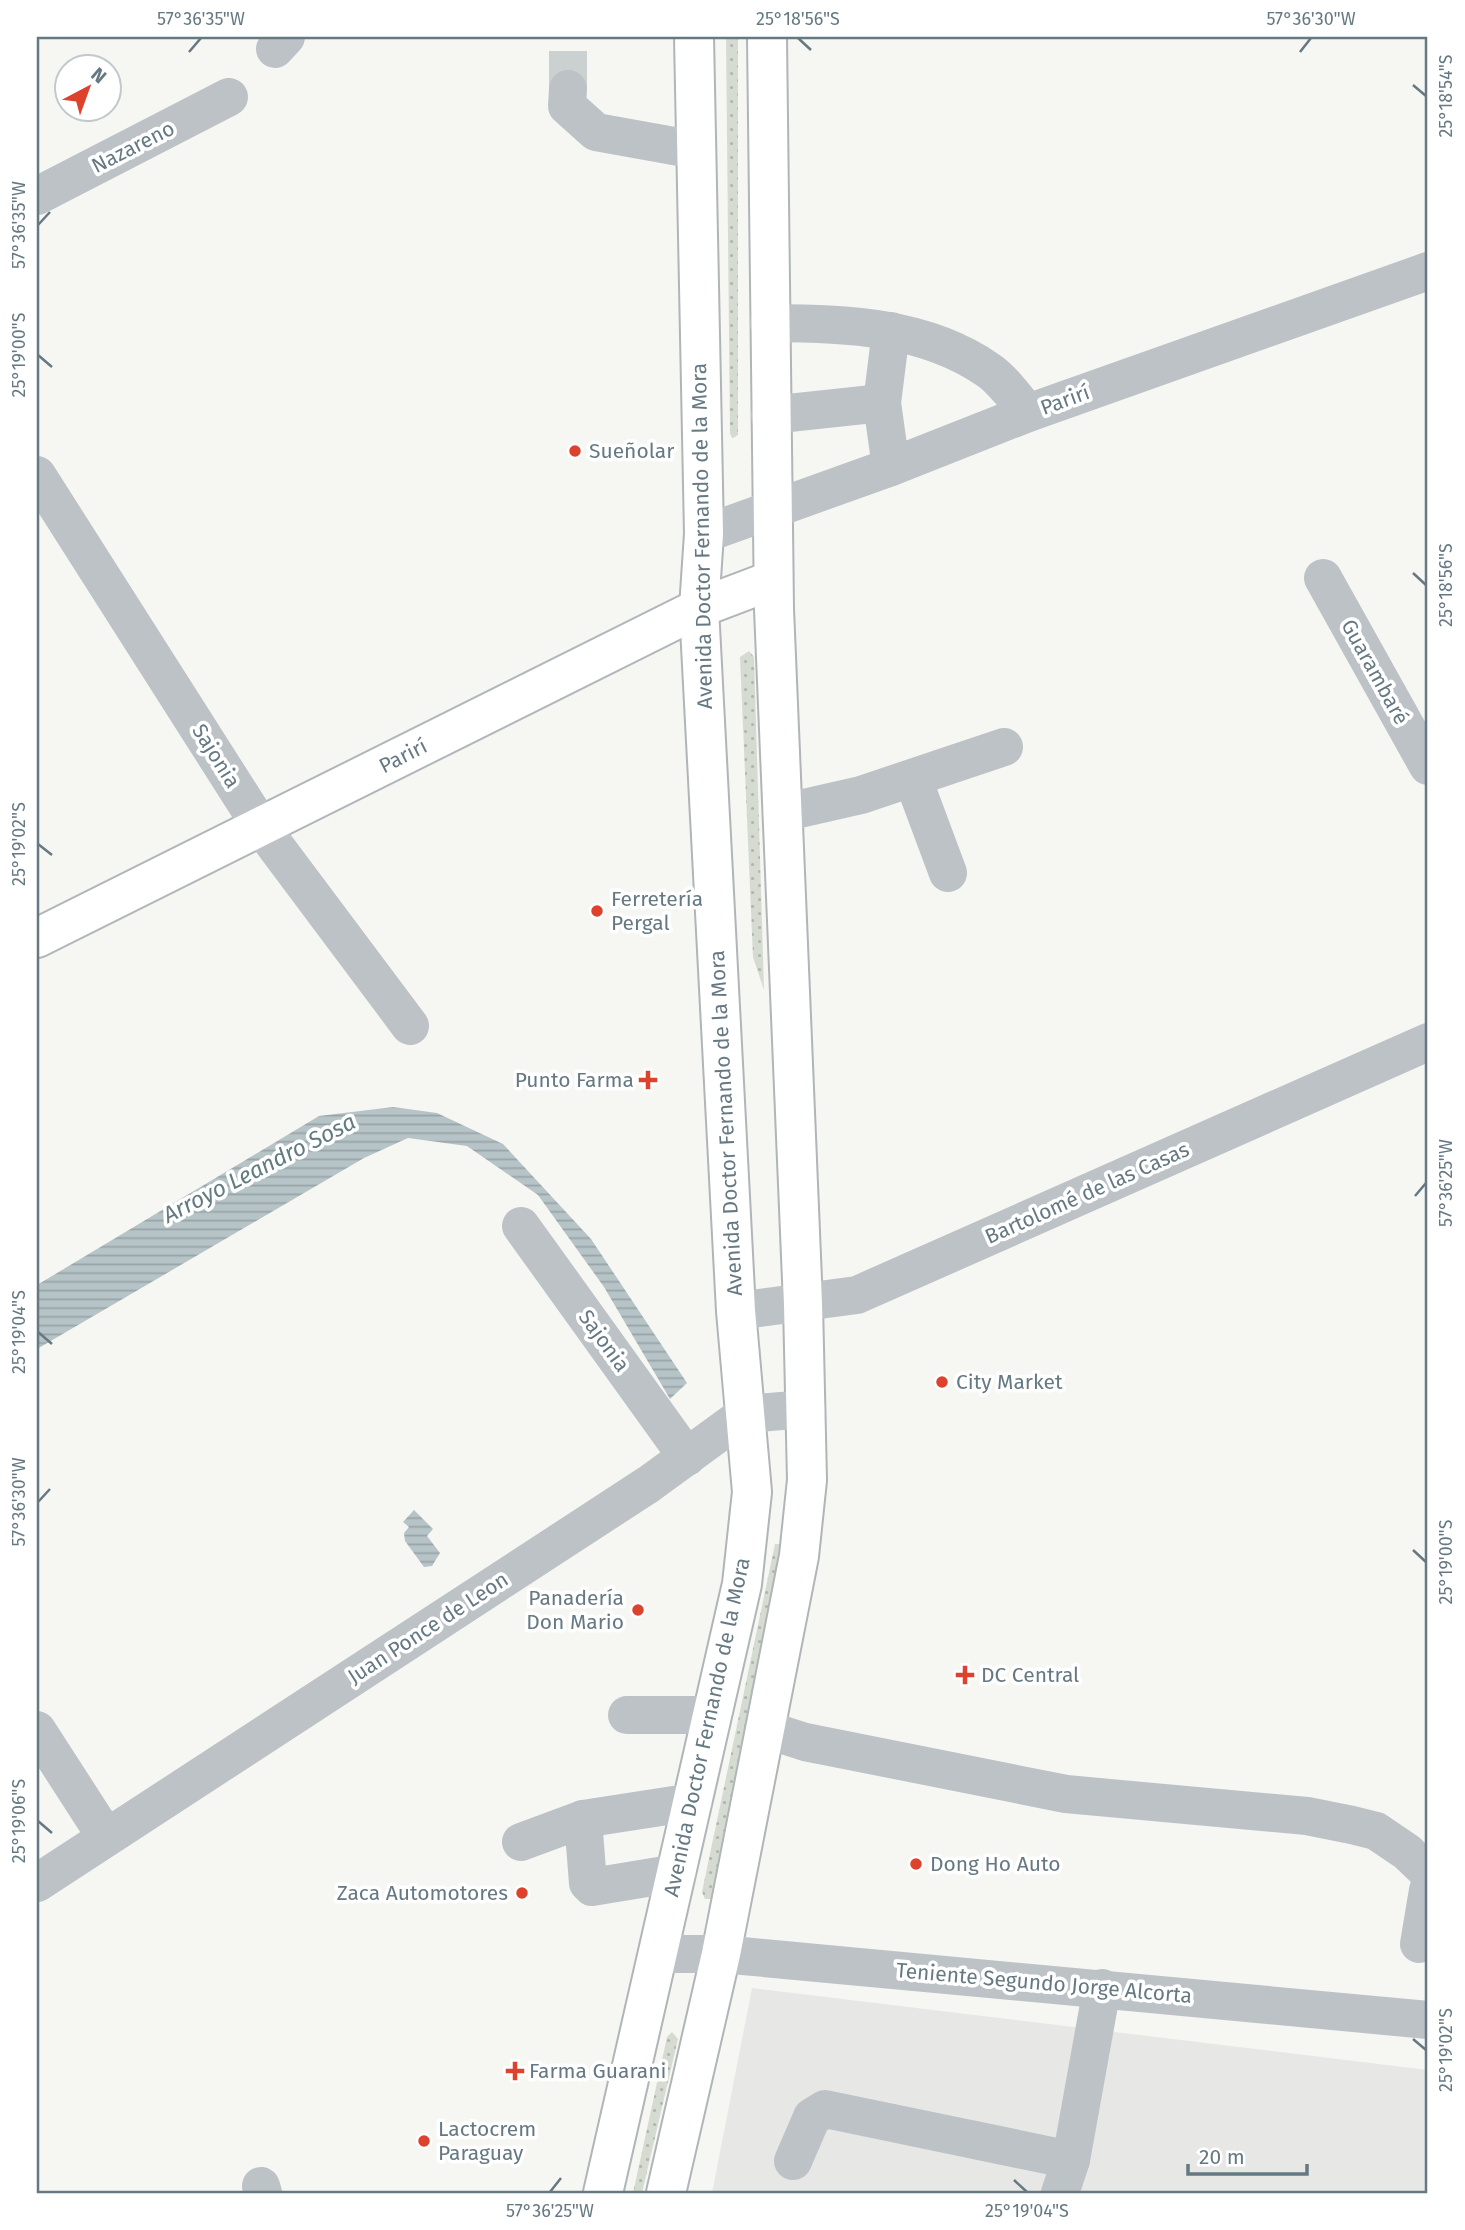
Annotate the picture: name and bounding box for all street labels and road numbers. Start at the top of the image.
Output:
street label: Nazareno [87,115,179,179]
street label: Avenida Doctor Fernando de la Mora [686,363,718,709]
street label: Parirí [1037,379,1093,421]
street label: Guarambaré [1335,615,1415,729]
street label: Sajonia [186,719,246,793]
street label: Parirí [375,733,431,779]
street label: Avenida Doctor Fernando de la Mora [704,950,748,1296]
street label: Bartolomé de las Casas [981,1136,1193,1250]
street label: Sajonia [573,1305,635,1377]
street label: Avenida Doctor Fernando de la Mora [658,1555,756,1899]
street label: Juan Ponce de Leon [343,1566,513,1690]
street label: Teniente Segundo Jorge Alcorta [895,1957,1193,2009]

